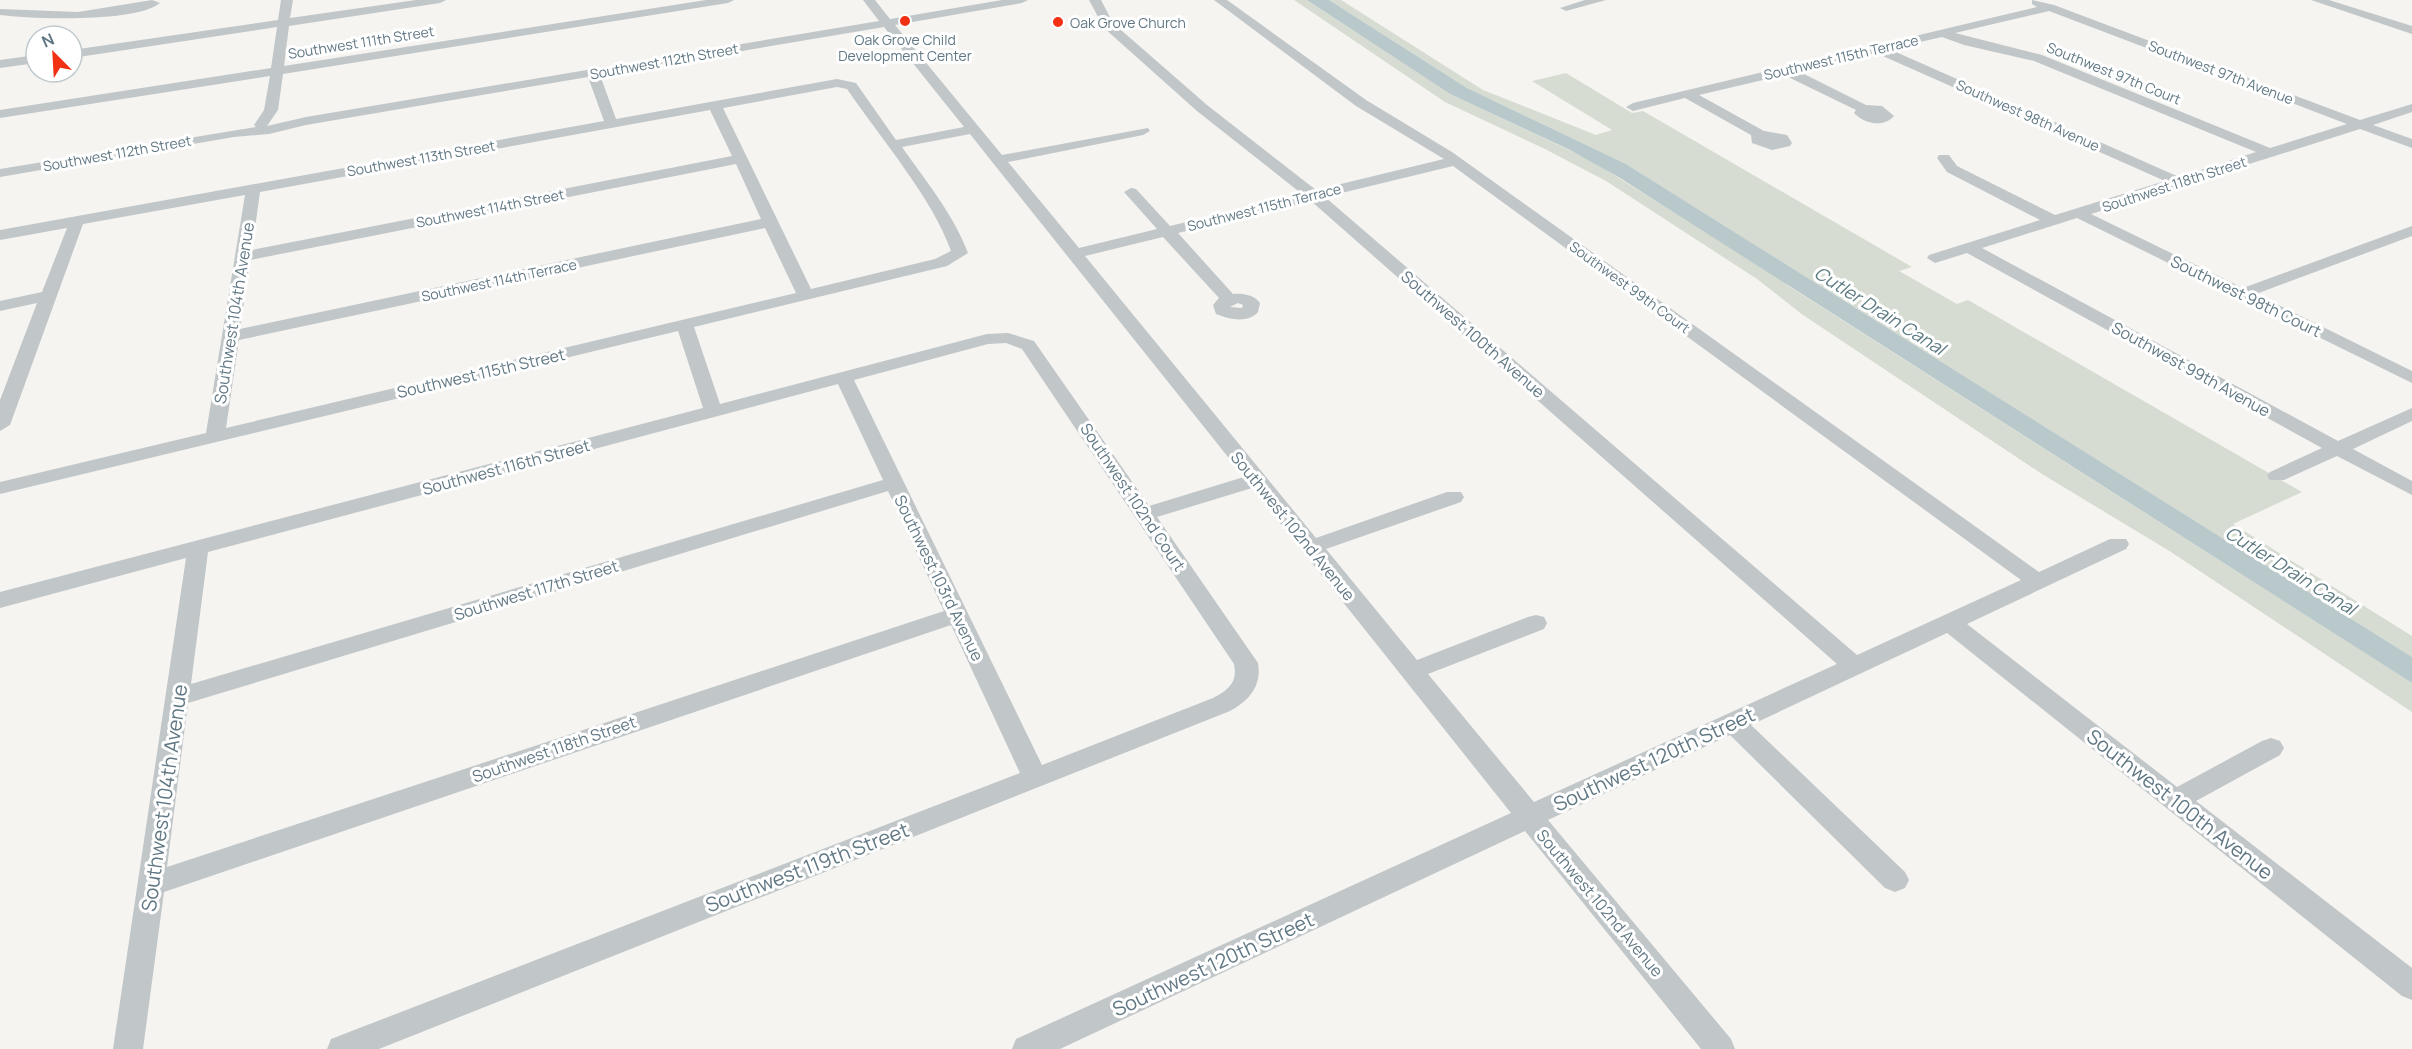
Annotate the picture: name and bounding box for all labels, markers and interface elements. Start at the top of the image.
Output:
place label: Oak Grove Church [1070,13,1186,32]
marker: Oak Grove Child Development Center [898,14,912,28]
marker: Oak Grove Church [1051,15,1065,29]
street label: Southwest 111th Street [287,21,436,63]
north arrow [24,24,84,84]
text: N [38,28,58,53]
place label: Oak Grove Child Development Center [838,30,972,65]
street label: Southwest 115th Terrace [1762,30,1920,84]
street label: Southwest 97th Avenue [2146,36,2296,108]
street label: Southwest 97th Court [2044,37,2184,109]
street label: Southwest 112th Street [588,39,740,83]
street label: Southwest 98th Avenue [1953,75,2103,155]
street label: Southwest 112th Street [41,131,193,175]
street label: Southwest 113th Street [345,136,497,180]
street label: Southwest 118th Street [2100,152,2249,216]
street label: Southwest 115th Terrace [1185,179,1343,235]
street label: Southwest 114th Street [414,184,566,232]
street label: Southwest 104th Avenue [209,221,259,405]
street label: Southwest 99th Court [1566,237,1695,338]
street label: Southwest 98th Court [2167,250,2325,342]
street label: Southwest 114th Terrace [420,254,578,306]
water label: Cutler Drain Canal [1810,260,1952,361]
street label: Southwest 100th Avenue [1396,265,1550,403]
street label: Southwest 99th Avenue [2108,316,2274,422]
street label: Southwest 115th Street [395,343,567,403]
street label: Southwest 102nd Court [1075,419,1191,575]
street label: Southwest 116th Street [420,434,592,500]
street label: Southwest 102nd Avenue [1226,447,1360,605]
street label: Southwest 103rd Avenue [889,491,989,665]
water label: Cutler Drain Canal [2221,520,2363,621]
street label: Southwest 117th Street [451,555,621,625]
street label: Southwest 104th Avenue [135,683,193,913]
street label: Southwest 120th Street [1549,700,1759,818]
street label: Southwest 118th Street [469,711,639,787]
street label: Southwest 100th Avenue [2081,723,2279,885]
street label: Southwest 119th Street [701,816,913,918]
street label: Southwest 102nd Avenue [1532,825,1668,981]
street label: Southwest 120th Street [1108,905,1318,1023]

